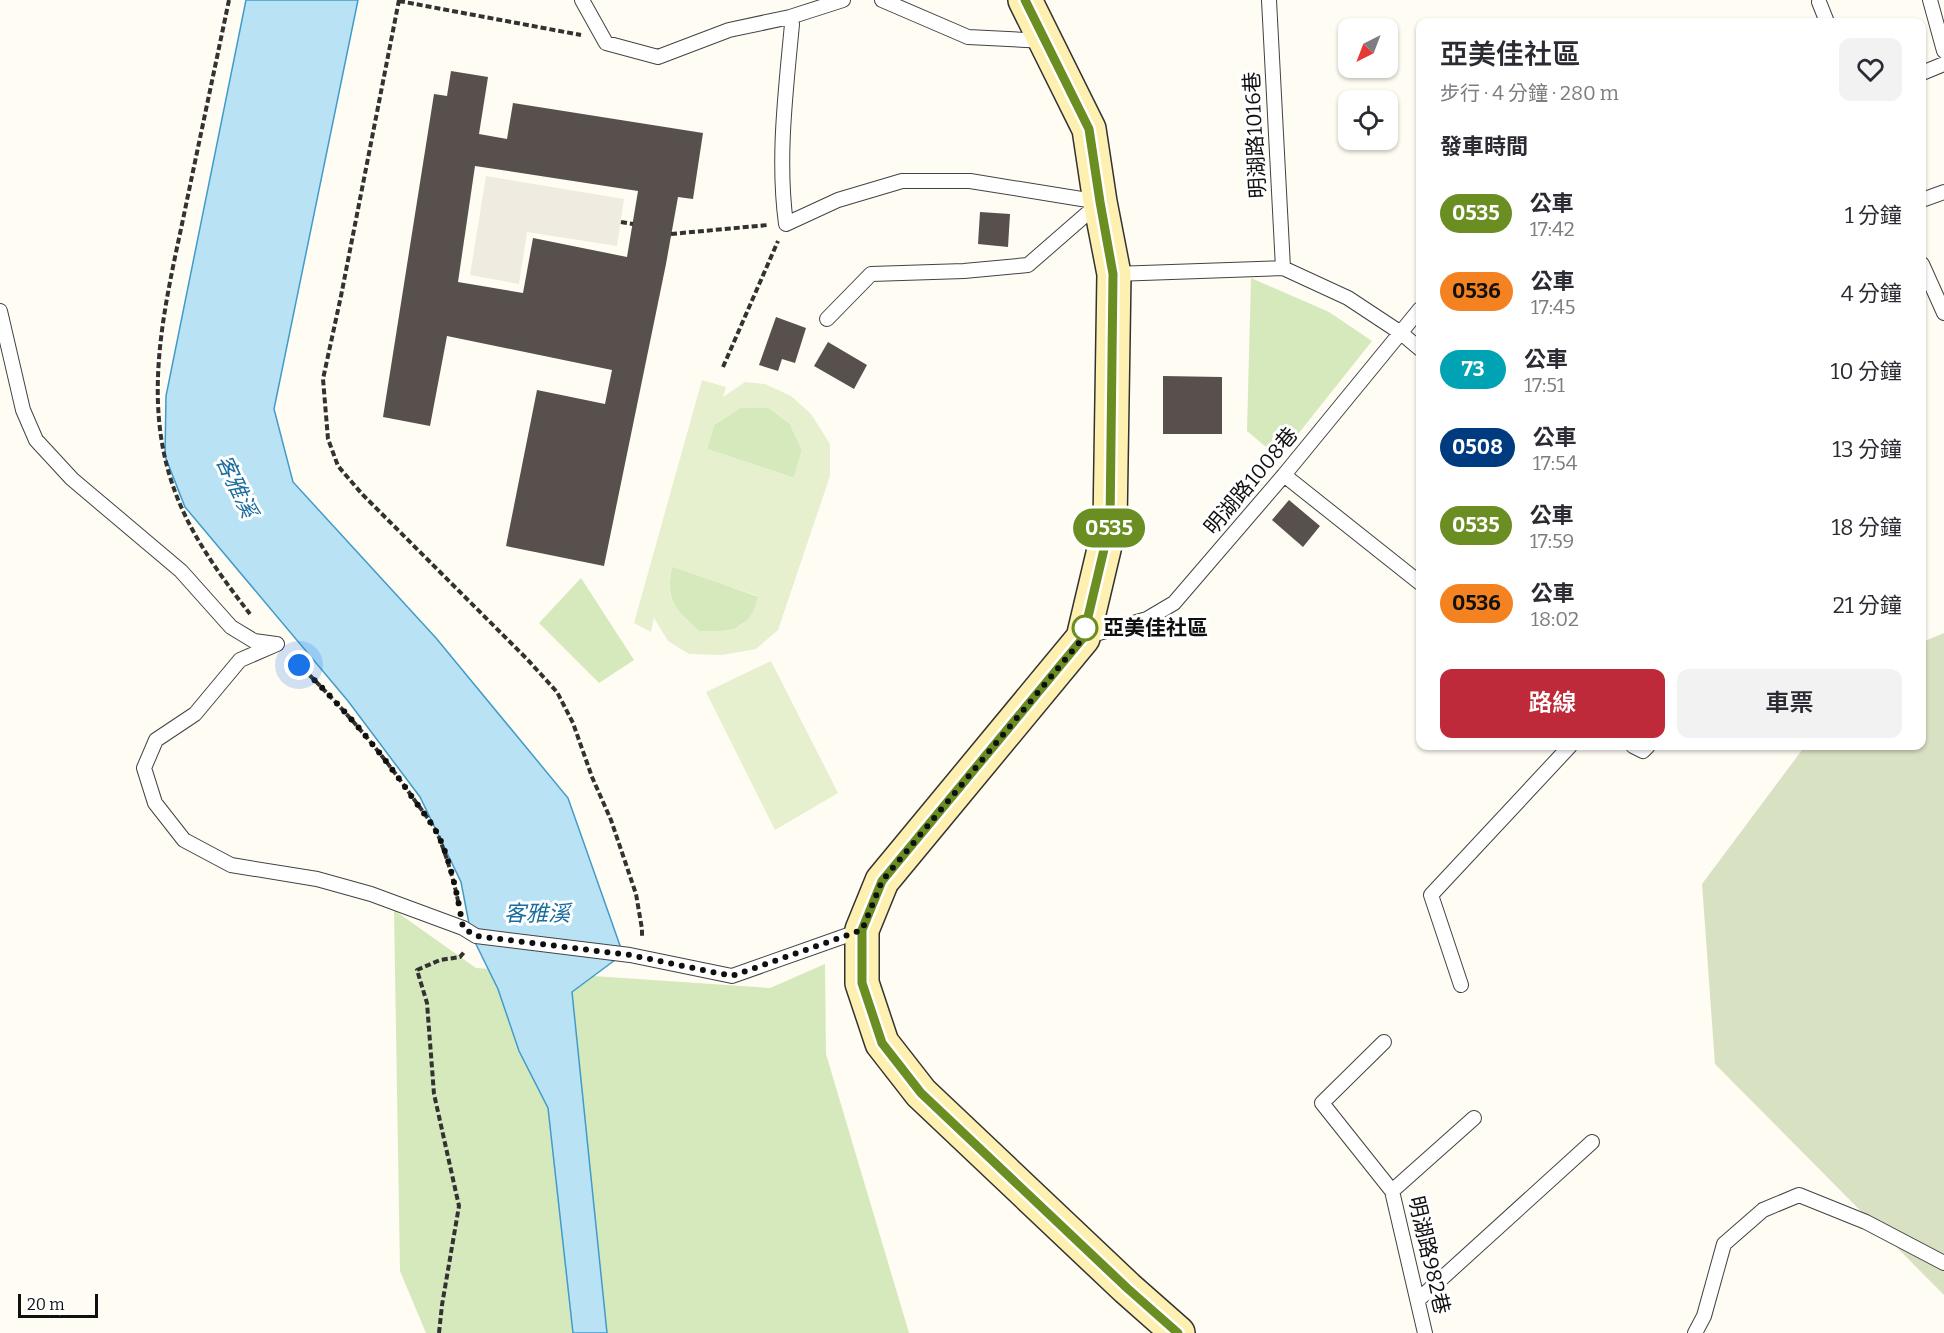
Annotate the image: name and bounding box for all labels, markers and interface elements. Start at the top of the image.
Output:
north arrow [1338,18,1398,78]
map controls [1338,18,1398,150]
text: 亞美佳社區 [1440,38,1580,71]
button: heart [1839,38,1902,101]
street label: 明湖路1016巷 [1239,71,1271,199]
text: 步行 · 4 分鐘 · 280 m [1440,81,1619,105]
button: locate [1338,90,1398,150]
text: 發車時間 [1440,133,1528,160]
text: 公車 [1530,190,1574,217]
text: 0535 [1452,200,1500,226]
text: 1 分鐘 [1845,202,1902,229]
text: 17:42 [1530,217,1575,241]
text: 公車 [1531,268,1575,295]
text: 0536 [1452,278,1501,304]
text: 4 分鐘 [1841,280,1902,307]
text: 17:45 [1531,295,1575,319]
text: 公車 [1524,346,1568,373]
text: 73 [1461,356,1485,382]
text: 10 分鐘 [1831,358,1902,385]
text: 17:51 [1524,373,1565,397]
street label: 明湖路1008巷 [1199,422,1303,540]
text: 公車 [1533,424,1577,451]
text: 0508 [1452,434,1503,460]
text: 13 分鐘 [1832,436,1902,463]
water label: 客雅溪 [210,451,264,525]
text: 17:54 [1533,451,1577,475]
text: 公車 [1530,502,1574,529]
line badge: 0535 [1067,508,1151,548]
text: 0535 [1452,512,1500,538]
text: 18 分鐘 [1831,514,1902,541]
text: 0535 [1085,515,1133,541]
text: 17:59 [1530,529,1574,553]
text: 公車 [1531,580,1575,607]
text: 0536 [1452,590,1501,616]
text: 21 分鐘 [1833,592,1902,619]
text: 18:02 [1531,607,1579,631]
marker: 亞美佳社區 [1072,615,1098,641]
place label: 亞美佳社區 [1103,615,1208,641]
your location [284,650,314,680]
button: 路線 [1440,669,1665,738]
button: 車票 [1677,669,1902,738]
water label: 客雅溪 [504,900,573,927]
street label: 明湖路982巷 [1403,1193,1455,1317]
scale bar [18,1291,98,1318]
text: 20 m [27,1295,64,1314]

